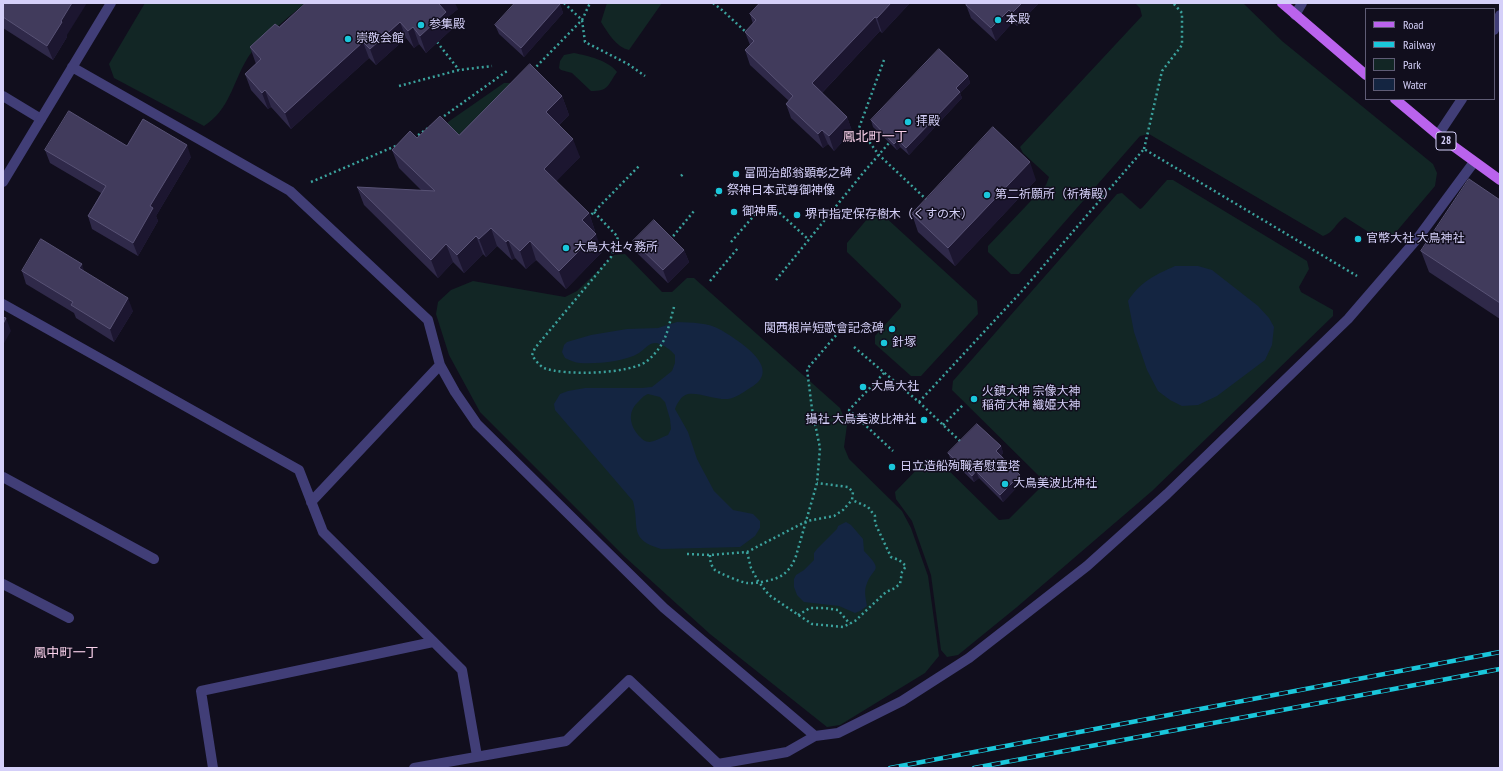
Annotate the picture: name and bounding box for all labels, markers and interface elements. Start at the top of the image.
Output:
legend [1365,8,1495,100]
place label: 本殿 [1006,13,1030,27]
marker: 本殿 [993,15,1003,25]
text: Road [1403,17,1423,32]
place label: 参集殿 [429,18,465,32]
marker: 参集殿 [416,20,426,30]
place label: 崇敬会館 [356,32,404,46]
marker: 崇敬会館 [343,34,353,44]
text: Railway [1403,37,1435,52]
text: Park [1403,57,1421,72]
text: Water [1403,77,1427,92]
place label: 拝殿 [916,115,940,129]
marker: 拝殿 [903,117,913,127]
district label: 鳳北町一丁 [843,129,907,145]
road number: 28 [1436,132,1456,150]
place label: 富岡治郎翁顕彰之碑 [744,167,852,181]
marker: 富岡治郎翁顕彰之碑 [731,169,741,179]
place label: 祭神日本武尊御神像 [727,184,835,198]
marker: 祭神日本武尊御神像 [714,186,724,196]
place label: 第二祈願所（祈祷殿） [995,188,1115,202]
marker: 第二祈願所（祈祷殿） [982,190,992,200]
place label: 御神馬 [742,205,778,219]
marker: 御神馬 [729,207,739,217]
place label: 堺市指定保存樹木（くすの木） [805,208,973,222]
marker: 堺市指定保存樹木（くすの木） [792,210,802,220]
place label: 官幣大社 大鳥神社 [1366,232,1465,246]
marker: 官幣大社 大鳥神社 [1353,234,1363,244]
place label: 大鳥大社々務所 [574,241,658,255]
marker: 大鳥大社々務所 [561,243,571,253]
place label: 関西根岸短歌會記念碑 [764,322,884,336]
marker: 関西根岸短歌會記念碑 [887,324,897,334]
place label: 針塚 [892,336,916,350]
marker: 針塚 [879,338,889,348]
place label: 大鳥大社 [871,380,919,394]
marker: 大鳥大社 [858,382,868,392]
place label: 火鎮大神 宗像大神 稲荷大神 織姫大神 [982,385,1081,413]
marker: 火鎮大神 宗像大神 稲荷大神 織姫大神 [969,394,979,404]
place label: 攝社 大鳥美波比神社 [805,413,916,427]
marker: 攝社 大鳥美波比神社 [919,415,929,425]
place label: 日立造船殉職者慰霊塔 [900,460,1020,474]
marker: 日立造船殉職者慰霊塔 [887,462,897,472]
place label: 大鳥美波比神社 [1013,477,1097,491]
marker: 大鳥美波比神社 [1000,479,1010,489]
district label: 鳳中町一丁 [34,645,98,661]

